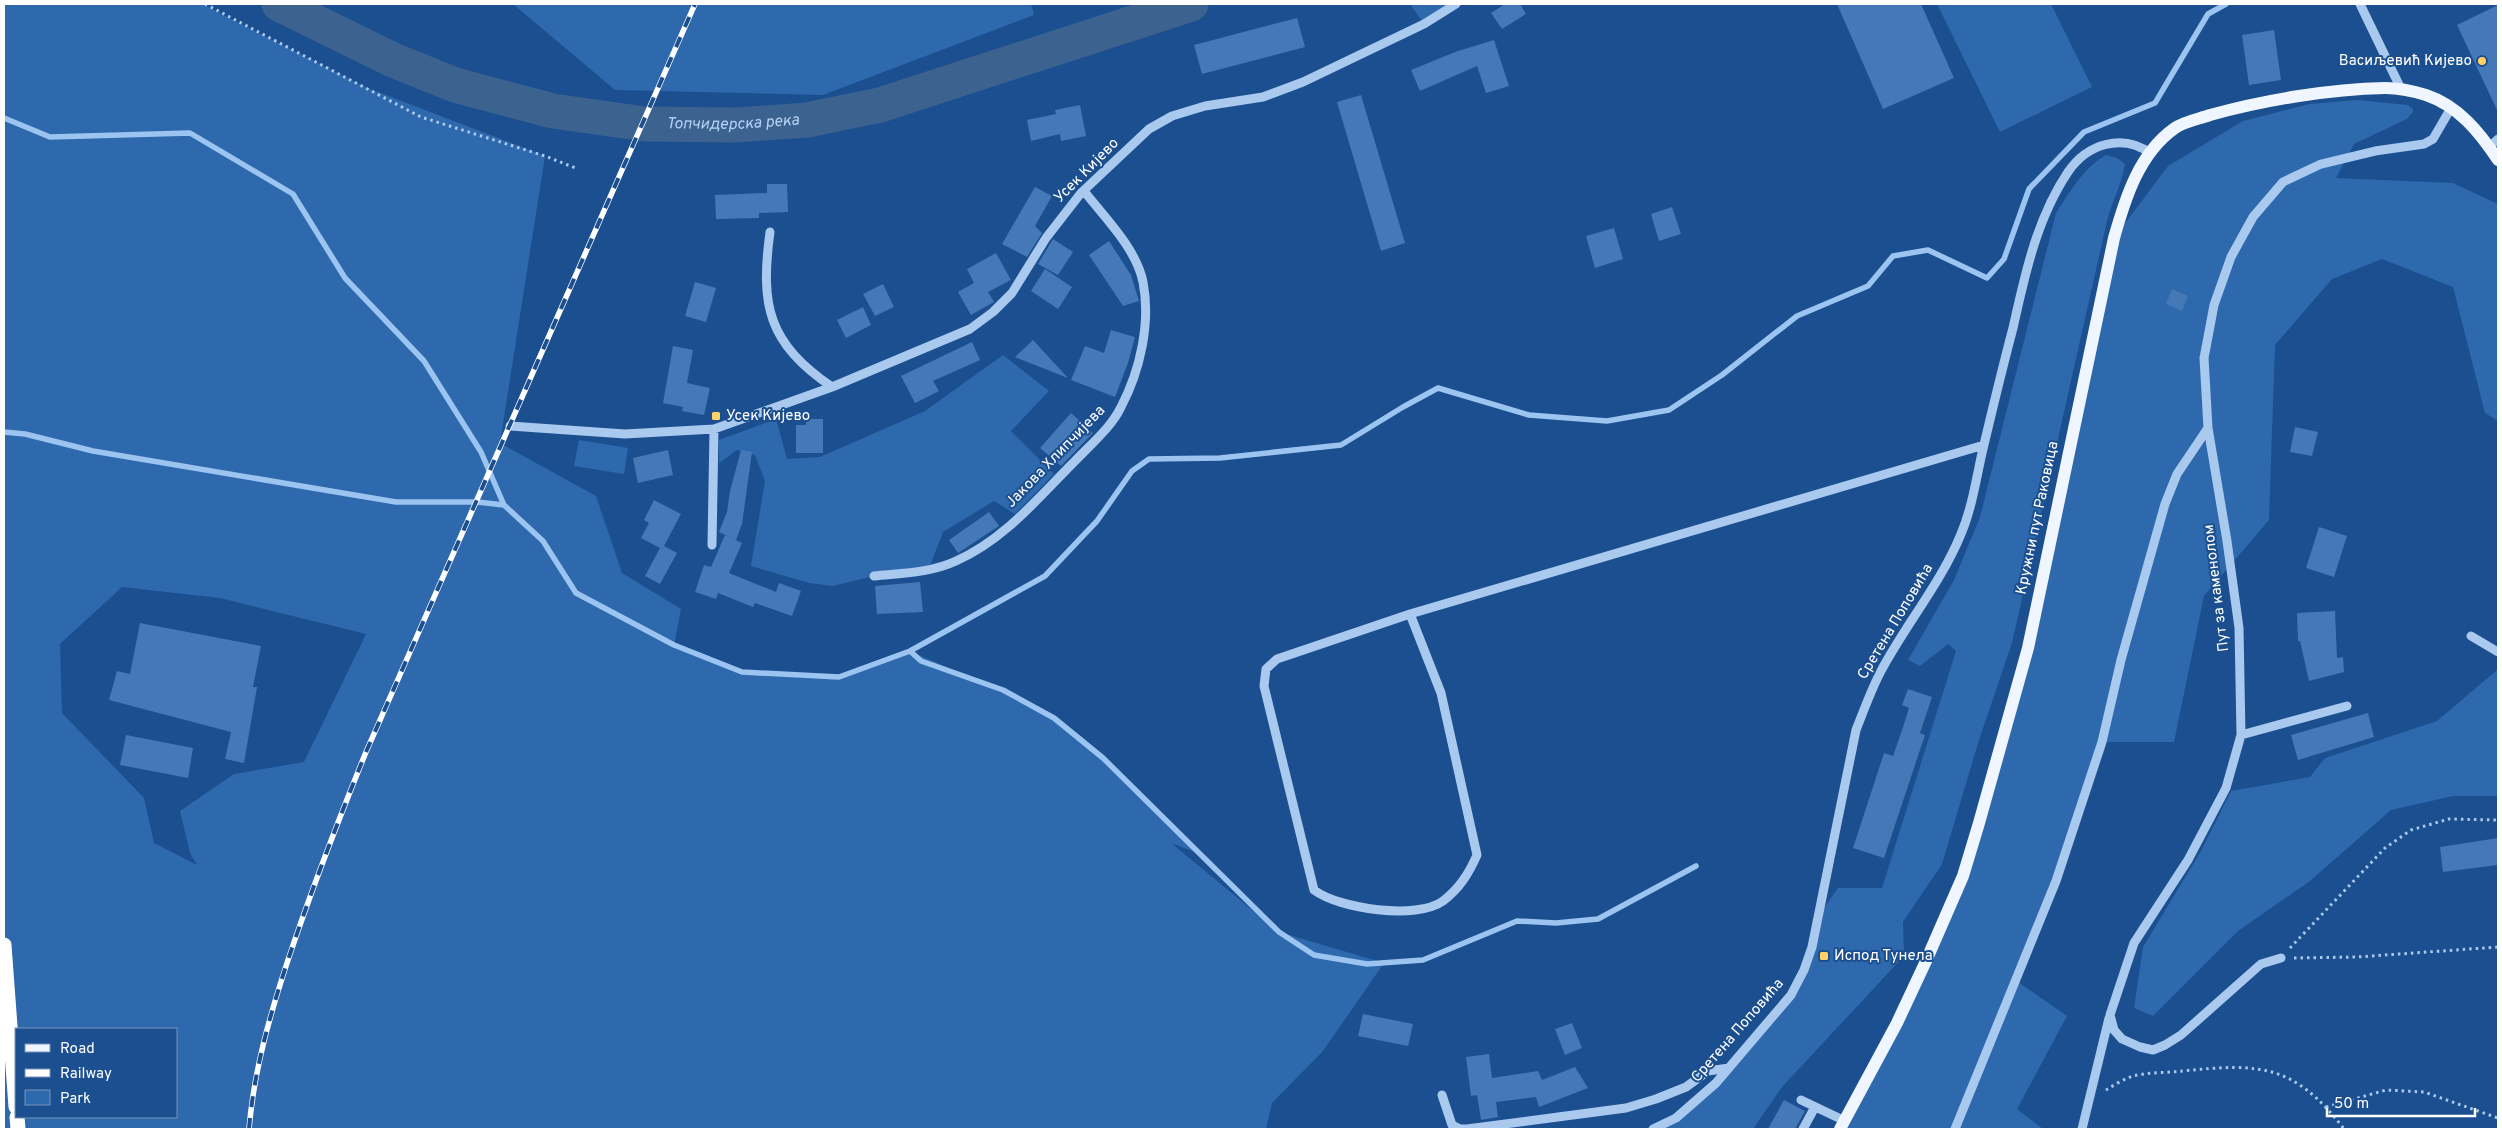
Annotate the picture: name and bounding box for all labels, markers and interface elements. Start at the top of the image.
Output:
place label: Васиљевић Кијево [2339,52,2472,71]
marker: Васиљевић Кијево [2476,55,2488,67]
water label: Топчидерска река [666,111,801,135]
street label: Усек Кијево [1051,135,1123,207]
street label: Јакова Хлипчијева [1002,402,1110,512]
place label: Усек Кијево [726,407,810,426]
marker: Усек Кијево [710,410,722,422]
street label: Кружни пут Раковица [2012,439,2064,597]
street label: Пут за каменолом [2200,523,2234,653]
street label: Сретена Поповића [1854,561,1938,683]
place label: Испод Тунела [1834,947,1933,966]
marker: Испод Тунела [1818,950,1830,962]
street label: Сретена Поповића [1688,975,1788,1087]
legend [15,1028,178,1118]
text: Road [60,1040,95,1059]
text: Railway [60,1065,112,1084]
scale bar [2327,1086,2474,1118]
text: Park [60,1090,91,1109]
text: 50 m [2334,1095,2369,1114]

